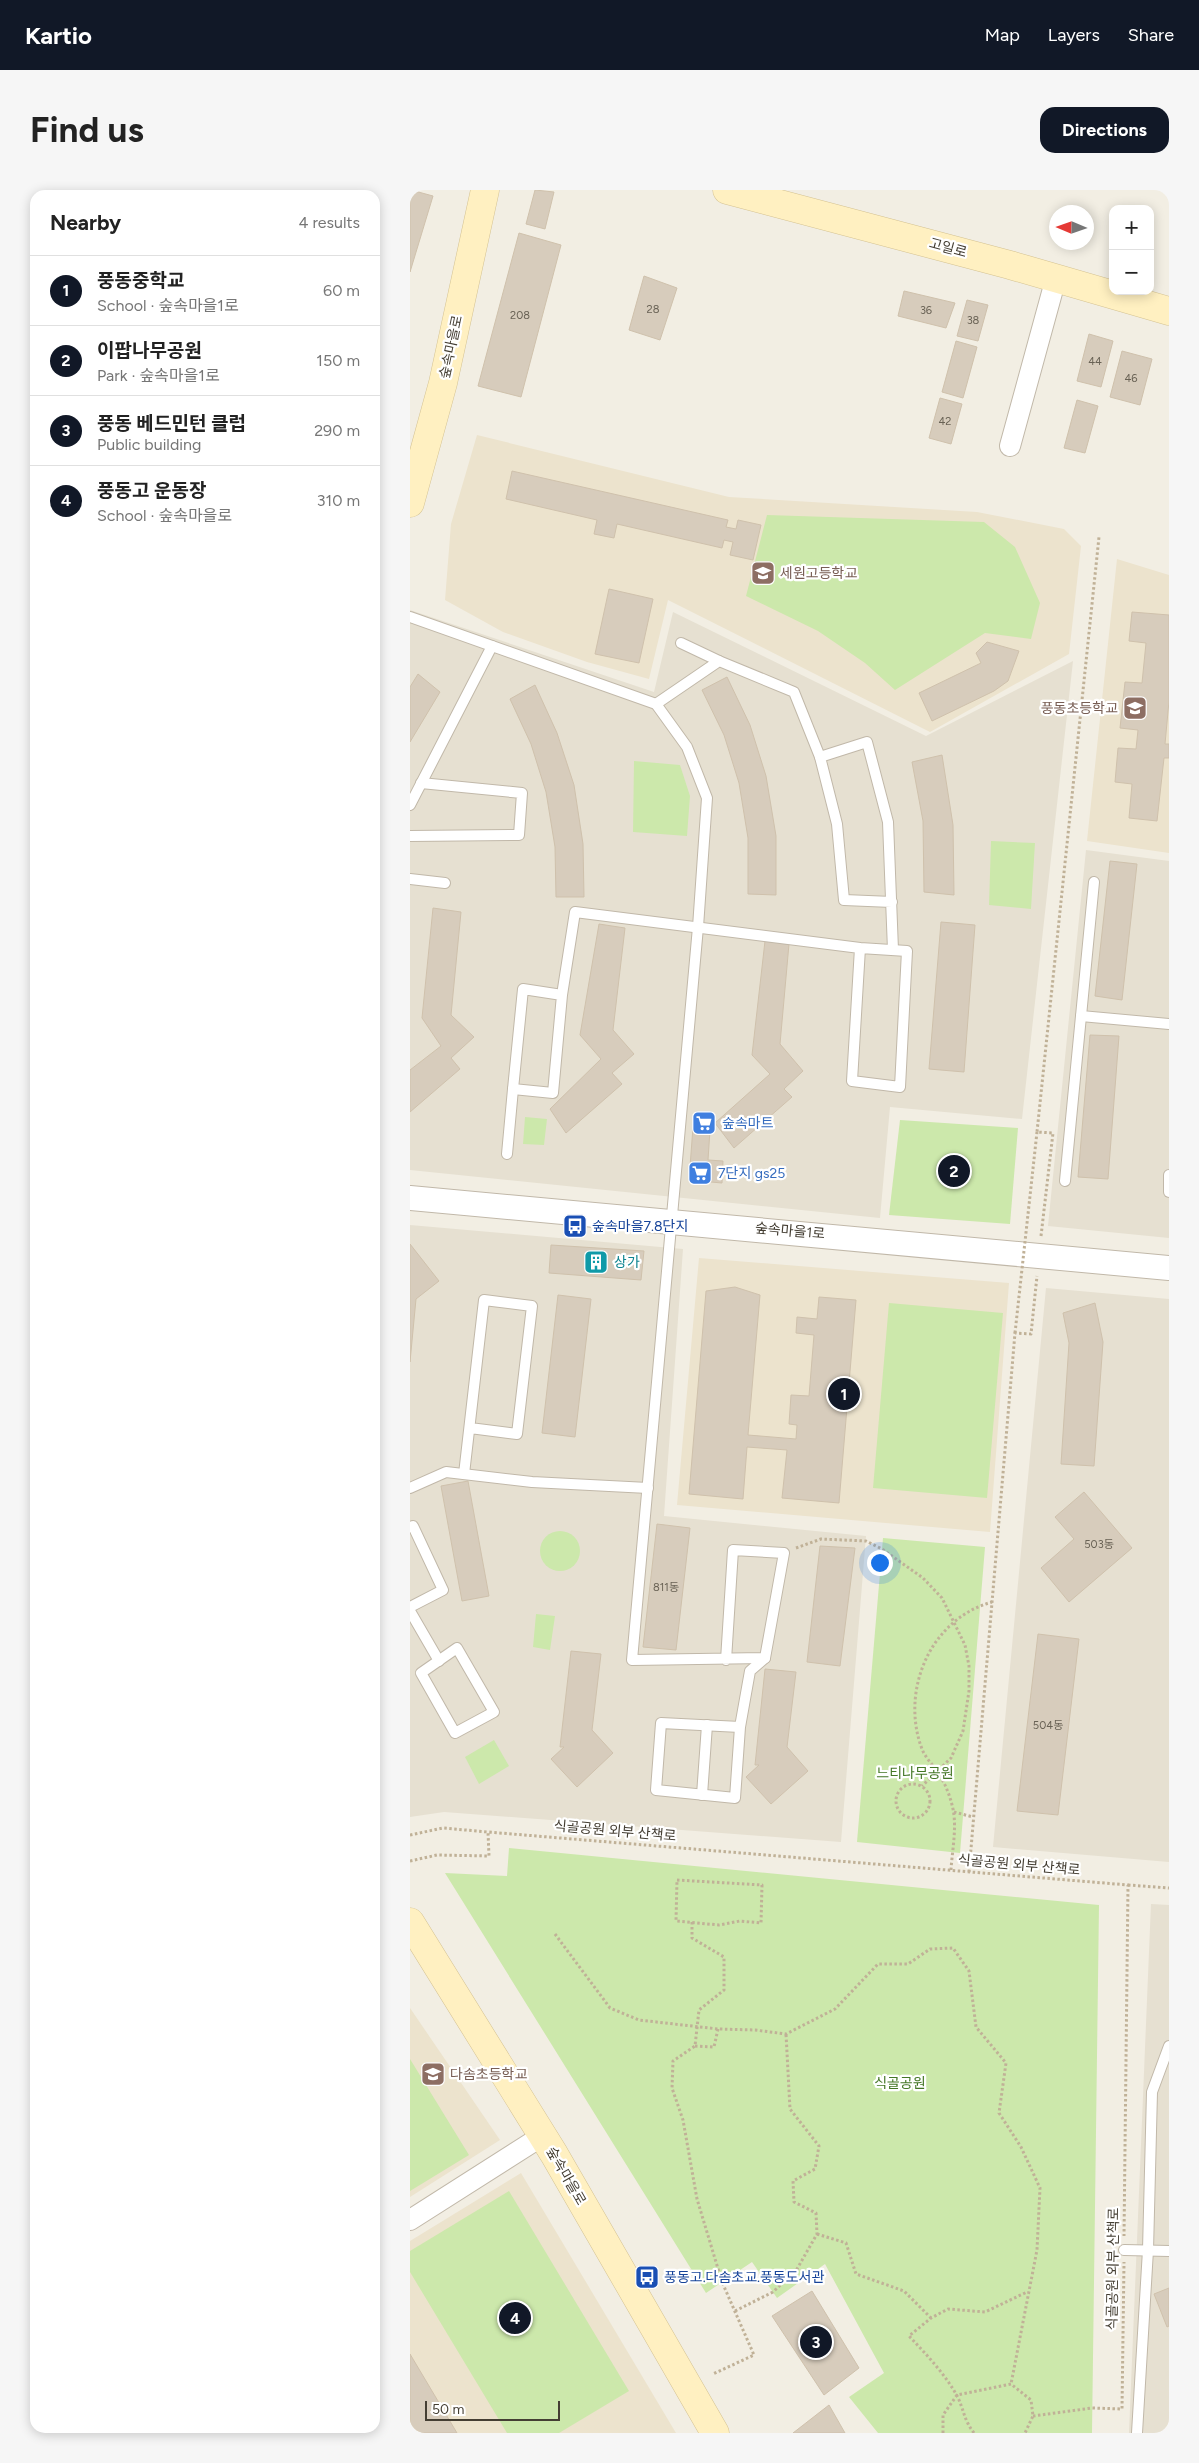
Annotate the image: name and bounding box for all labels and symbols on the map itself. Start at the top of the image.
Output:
north arrow [1049,205,1094,250]
street label: 고일로 [927,235,969,261]
house number: 28 [647,303,660,316]
house number: 36 [920,304,932,317]
house number: 208 [510,309,530,322]
street label: 숲속마을로 [436,314,466,380]
house number: 38 [967,314,980,327]
house number: 44 [1088,355,1102,368]
house number: 46 [1124,372,1138,385]
house number: 42 [939,415,951,428]
school or university icon: 세원고등학교 [750,560,776,586]
place label: 세원고등학교 [780,565,857,582]
school or university icon: 풍동초등학교 [1122,695,1148,721]
place label: 풍동초등학교 [1041,700,1118,717]
supermarket icon: 숲속마트 [691,1110,717,1136]
place label: 숲속마트 [722,1115,774,1132]
pin: 2 [938,1152,970,1190]
supermarket icon: 7단지 gs25 [687,1160,713,1186]
place label: 7단지 gs25 [718,1165,785,1182]
bus stop icon: 숲속마을7.8단지 [562,1213,588,1239]
place label: 숲속마을7.8단지 [592,1218,688,1235]
street label: 숲속마을1로 [754,1219,826,1243]
building icon: 상가 [583,1249,609,1275]
place label: 상가 [614,1254,640,1271]
pin: 1 [828,1375,860,1413]
house number: 503동 [1084,1538,1114,1551]
your location [867,1550,893,1576]
house number: 811동 [653,1581,679,1594]
house number: 504동 [1033,1719,1063,1732]
park label: 느티나무공원 [876,1765,954,1782]
street label: 식골공원 외부 산책로 [553,1817,677,1845]
street label: 식골공원 외부 산책로 [957,1851,1081,1879]
school or university icon: 다솜초등학교 [420,2061,446,2087]
place label: 다솜초등학교 [450,2066,527,2083]
park label: 식골공원 [874,2075,926,2092]
street label: 숲속마을로 [543,2144,590,2208]
street label: 식골공원 외부 산책로 [1103,2207,1123,2331]
bus stop icon: 풍동고.다솜초교.풍동도서관 [634,2264,660,2290]
place label: 풍동고.다솜초교.풍동도서관 [664,2269,825,2286]
pin: 4 [499,2299,531,2337]
pin: 3 [800,2323,832,2361]
scale bar [425,2398,560,2421]

